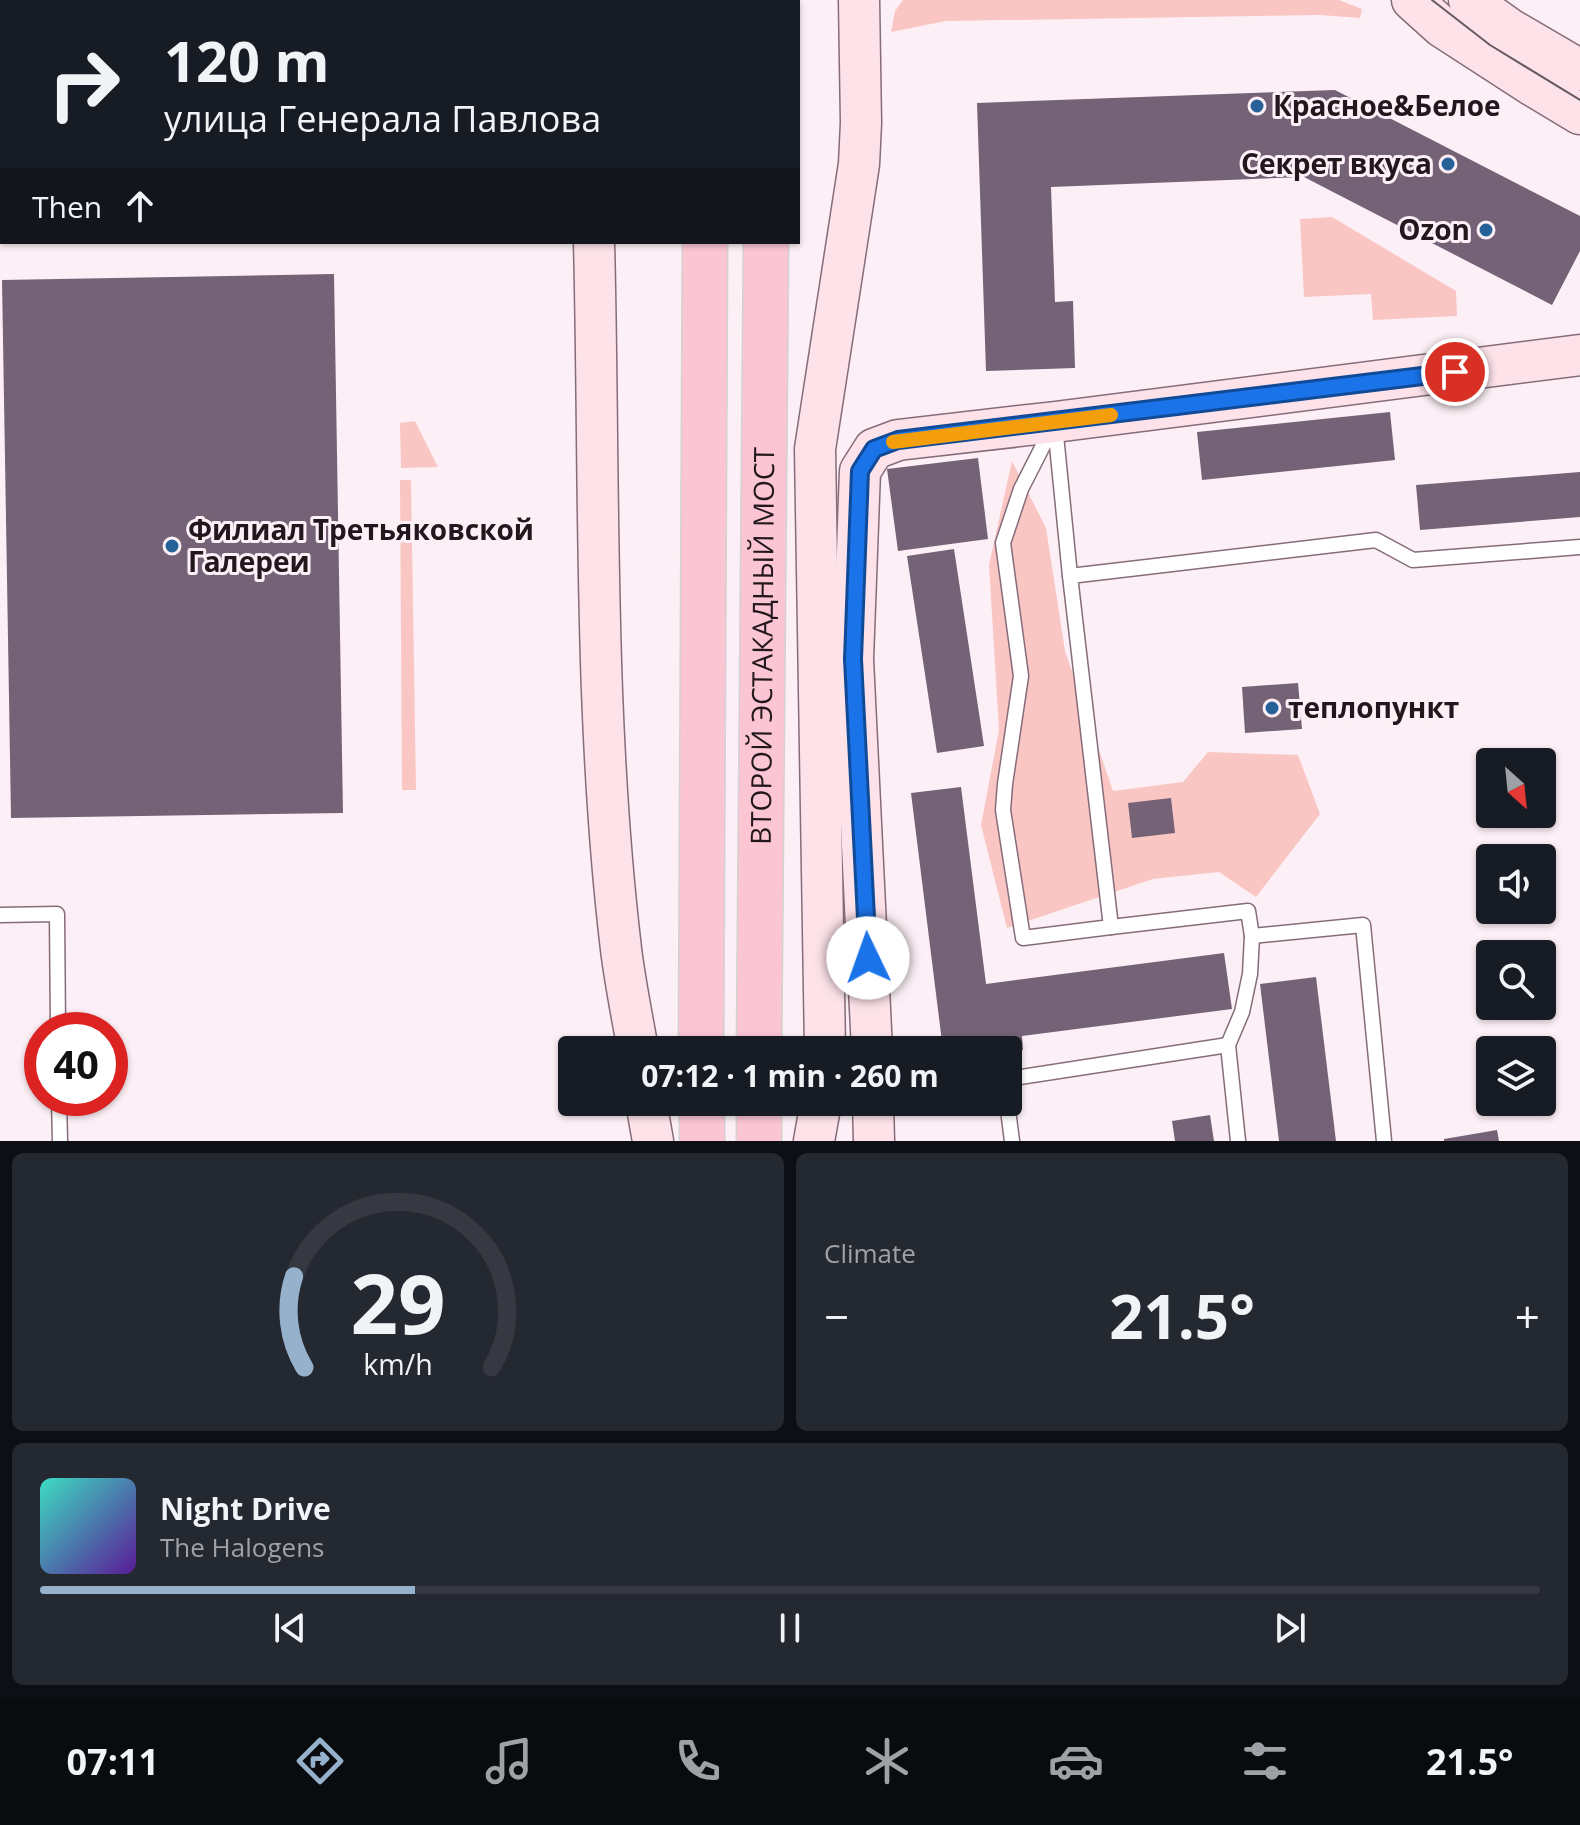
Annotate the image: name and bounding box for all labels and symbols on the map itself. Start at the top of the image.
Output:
place label: Красное&Белое [1273,86,1501,124]
marker: Красное&Белое [1248,97,1266,115]
place label: Секрет вкуса [1241,144,1432,182]
marker: Секрет вкуса [1439,155,1457,173]
place label: Ozon [1398,210,1470,248]
marker: Ozon [1477,221,1495,239]
pin [1421,338,1489,406]
street label: ВТОРОЙ ЭСТАКАДНЫЙ МОСТ [741,446,782,845]
place label: Филиал Третьяковской Галереи [188,510,534,580]
marker: Филиал Третьяковской Галереи [163,537,181,555]
place label: теплопункт [1288,688,1459,726]
marker: теплопункт [1263,699,1281,717]
north arrow [1476,748,1556,828]
position arrow [826,916,910,1000]
speed limit sign: 40 [24,1012,128,1116]

